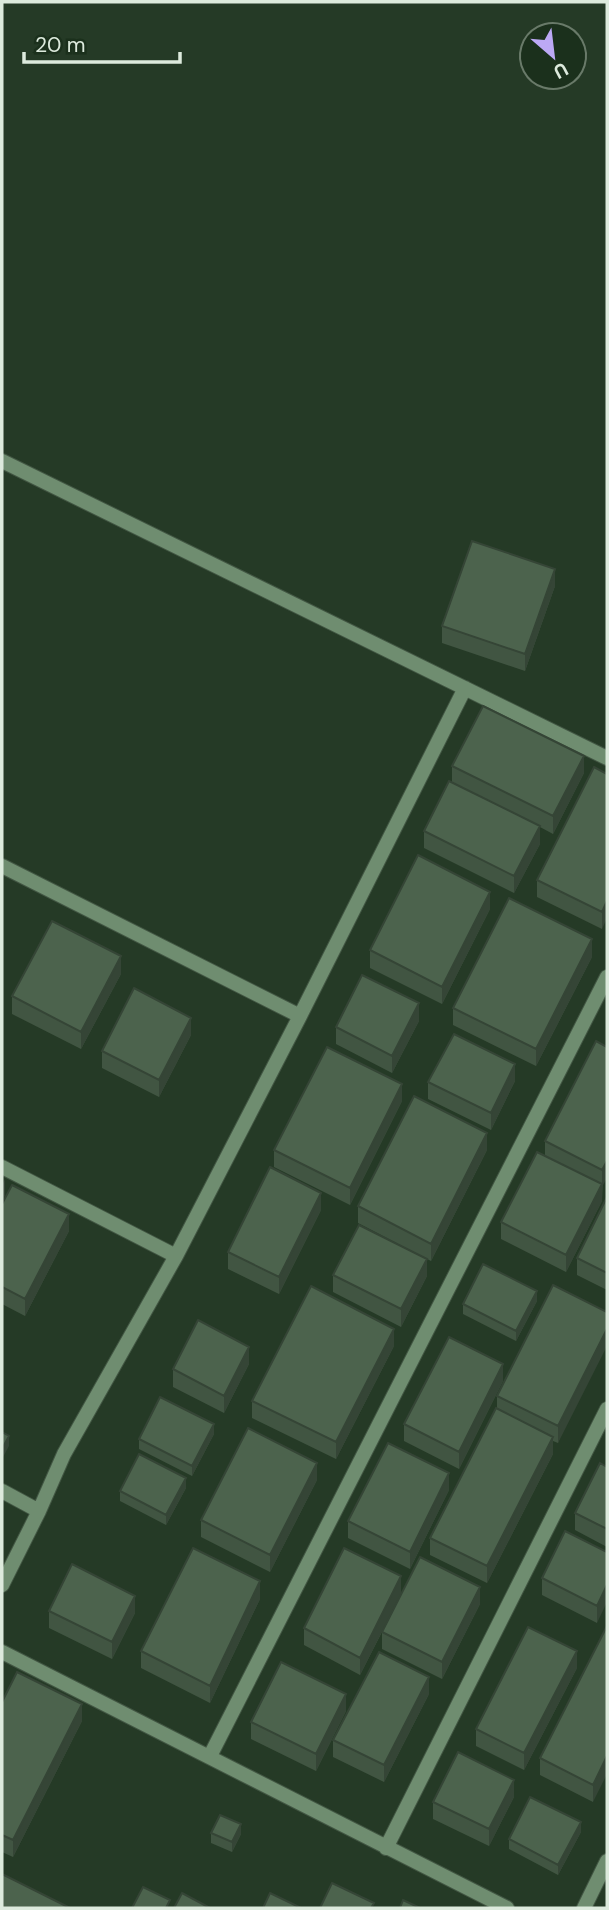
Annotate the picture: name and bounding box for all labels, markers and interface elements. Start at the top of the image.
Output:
scale bar [24,21,180,65]
north arrow [518,21,588,91]
text: 20 m [35,31,86,59]
text: U [549,56,572,85]

